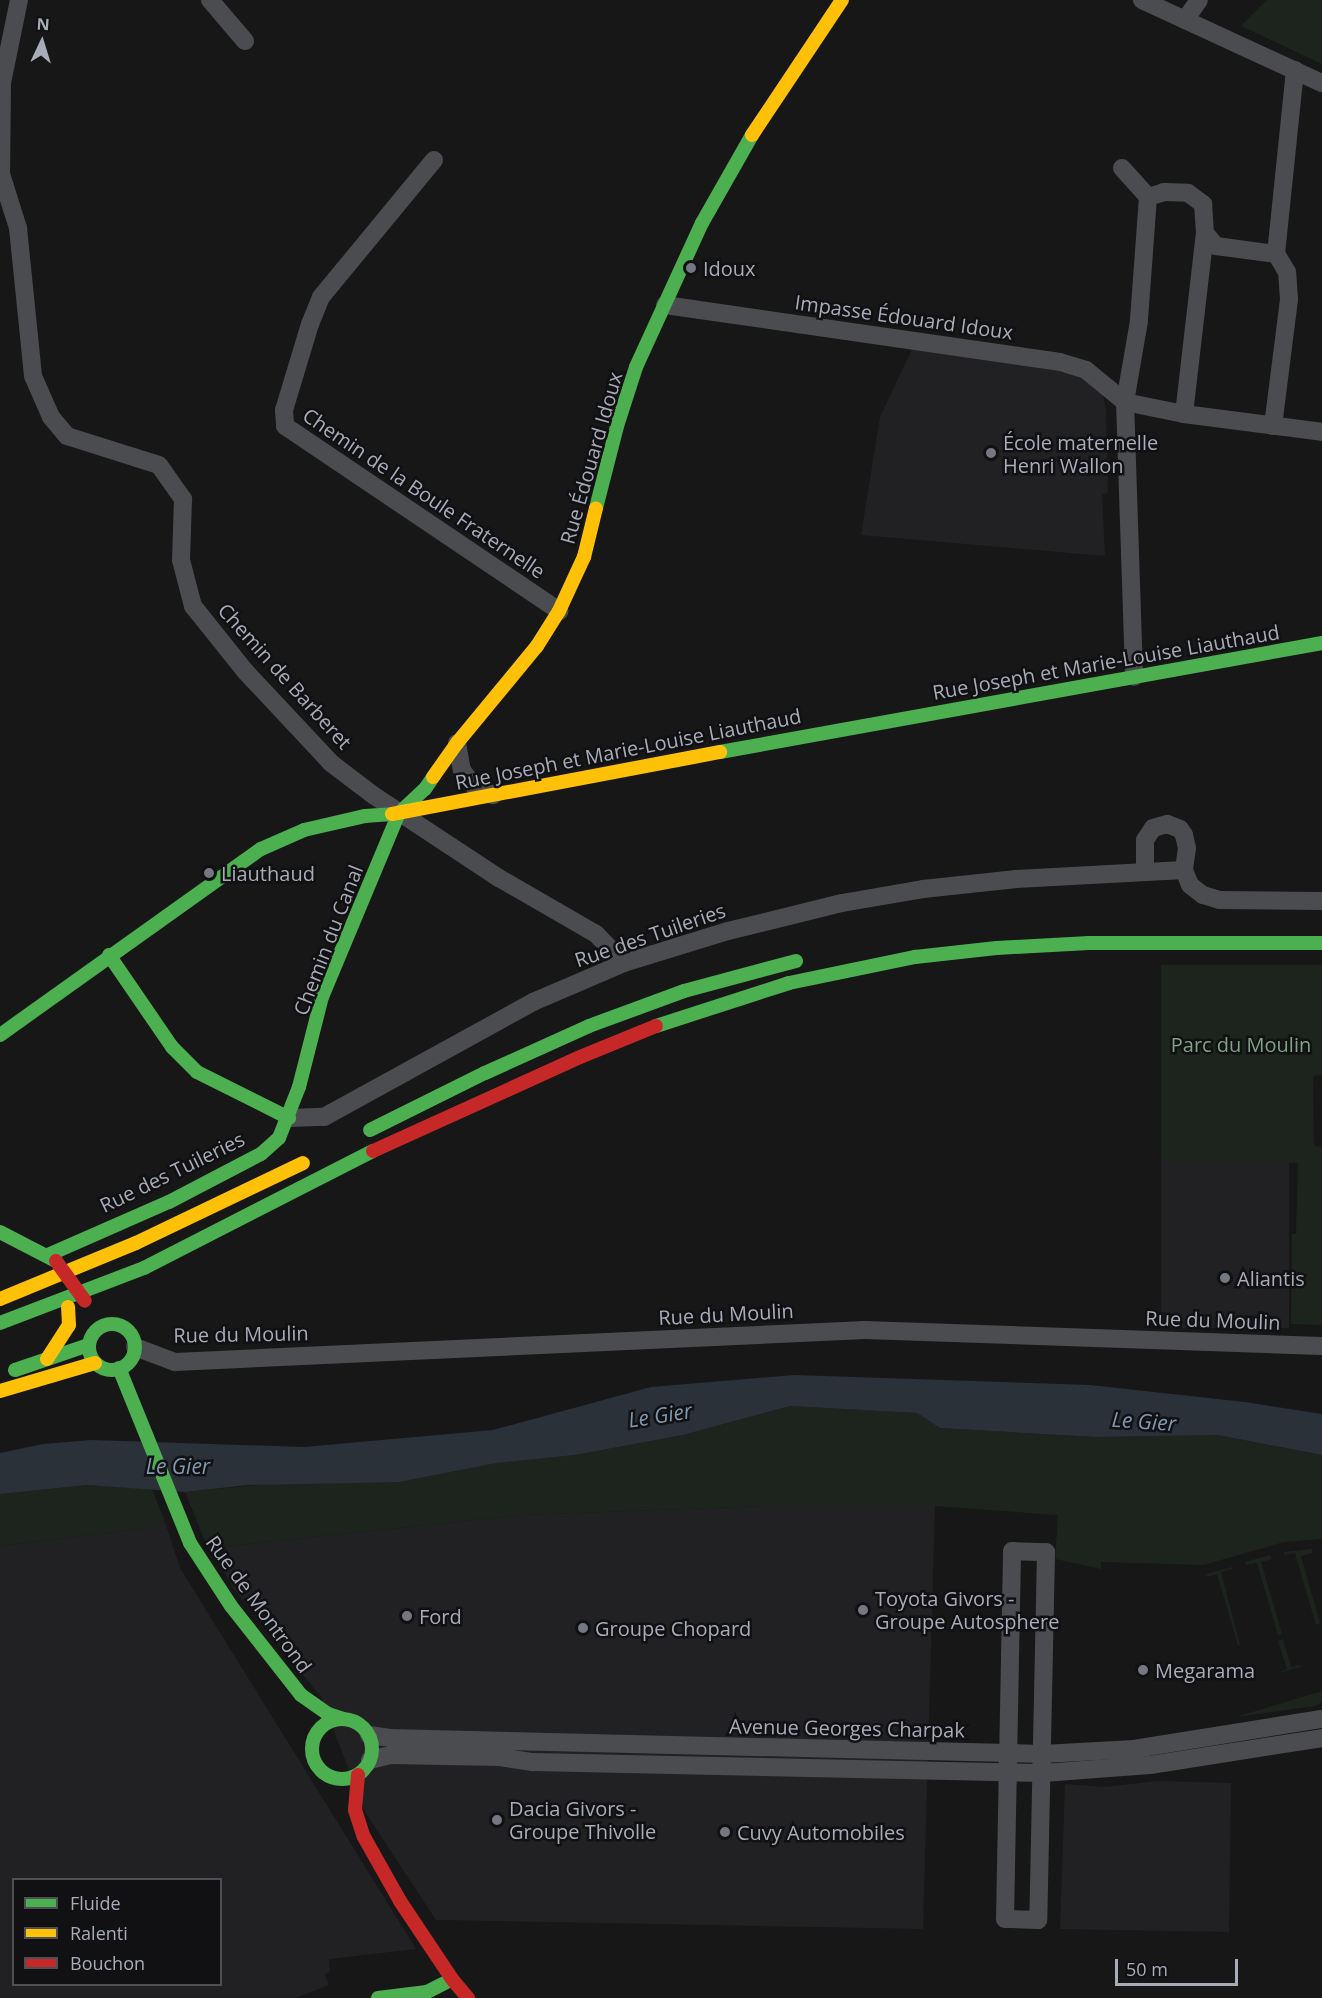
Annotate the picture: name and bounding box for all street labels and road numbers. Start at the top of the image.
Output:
street label: Impasse Édouard Idoux [793,290,1015,344]
street label: Rue Édouard Idoux [555,369,627,547]
street label: Chemin de la Boule Fraternelle [298,403,550,583]
street label: Chemin de Barberet [213,598,357,754]
street label: Rue Joseph et Marie-Louise Liauthaud [931,620,1281,704]
street label: Rue Joseph et Marie-Louise Liauthaud [453,704,803,794]
street label: Chemin du Canal [288,862,368,1018]
street label: Rue des Tuileries [571,898,729,972]
street label: Rue des Tuileries [96,1127,248,1217]
street label: Rue du Moulin [658,1298,794,1330]
street label: Rue du Moulin [1145,1306,1281,1334]
street label: Rue du Moulin [173,1321,309,1347]
street label: Rue de Montrond [201,1531,317,1677]
street label: Avenue Georges Charpak [729,1714,965,1742]

